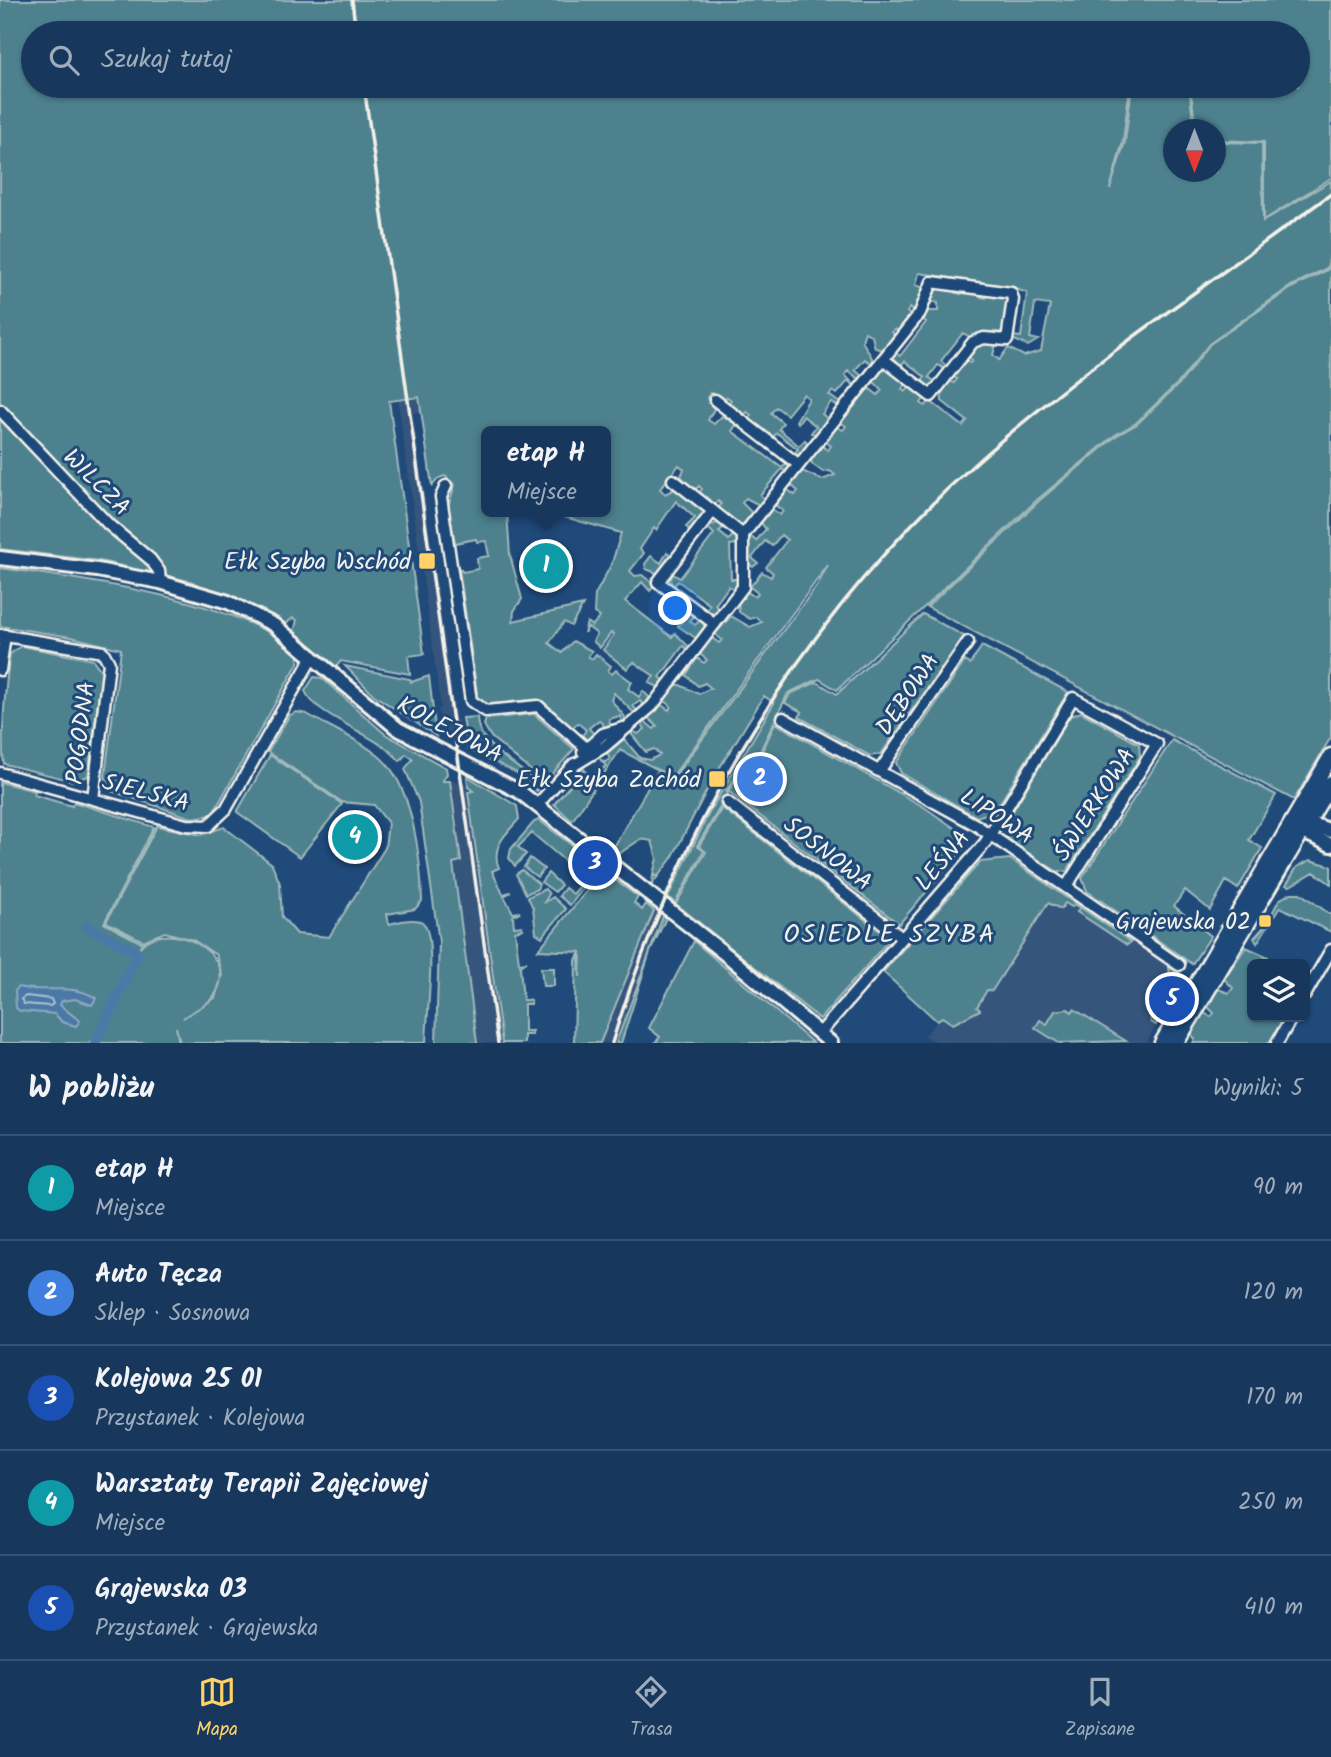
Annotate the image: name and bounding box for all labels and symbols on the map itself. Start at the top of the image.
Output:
north arrow [1163,119,1226,182]
street label: WILCZA [53,440,139,526]
pin: 1 [523,540,569,592]
place label: Ełk Szyba Wschód [224,543,412,582]
marker: Ełk Szyba Wschód [417,551,437,571]
your location [658,591,692,625]
street label: DĘBOWA [866,645,950,744]
street label: POGODNA [56,679,107,787]
street label: KOLEJOWA [389,686,509,775]
street label: ŚWIERKOWA [1044,740,1147,870]
pin: 2 [737,753,783,805]
place label: Ełk Szyba Zachód [517,761,702,800]
street label: SIELSKA [98,763,194,824]
marker: Ełk Szyba Zachód [707,769,727,789]
street label: LIPOWA [951,779,1041,856]
street label: SOSNOWA [774,807,880,902]
pin: 4 [332,811,378,863]
street label: LEŚNA [906,821,981,901]
pin: 3 [572,837,618,889]
place label: Grajewska 02 [1116,903,1251,942]
marker: Grajewska 02 [1257,913,1273,929]
district label: OSIEDLE SZYBA [784,914,996,956]
pin: 5 [1149,973,1195,1025]

